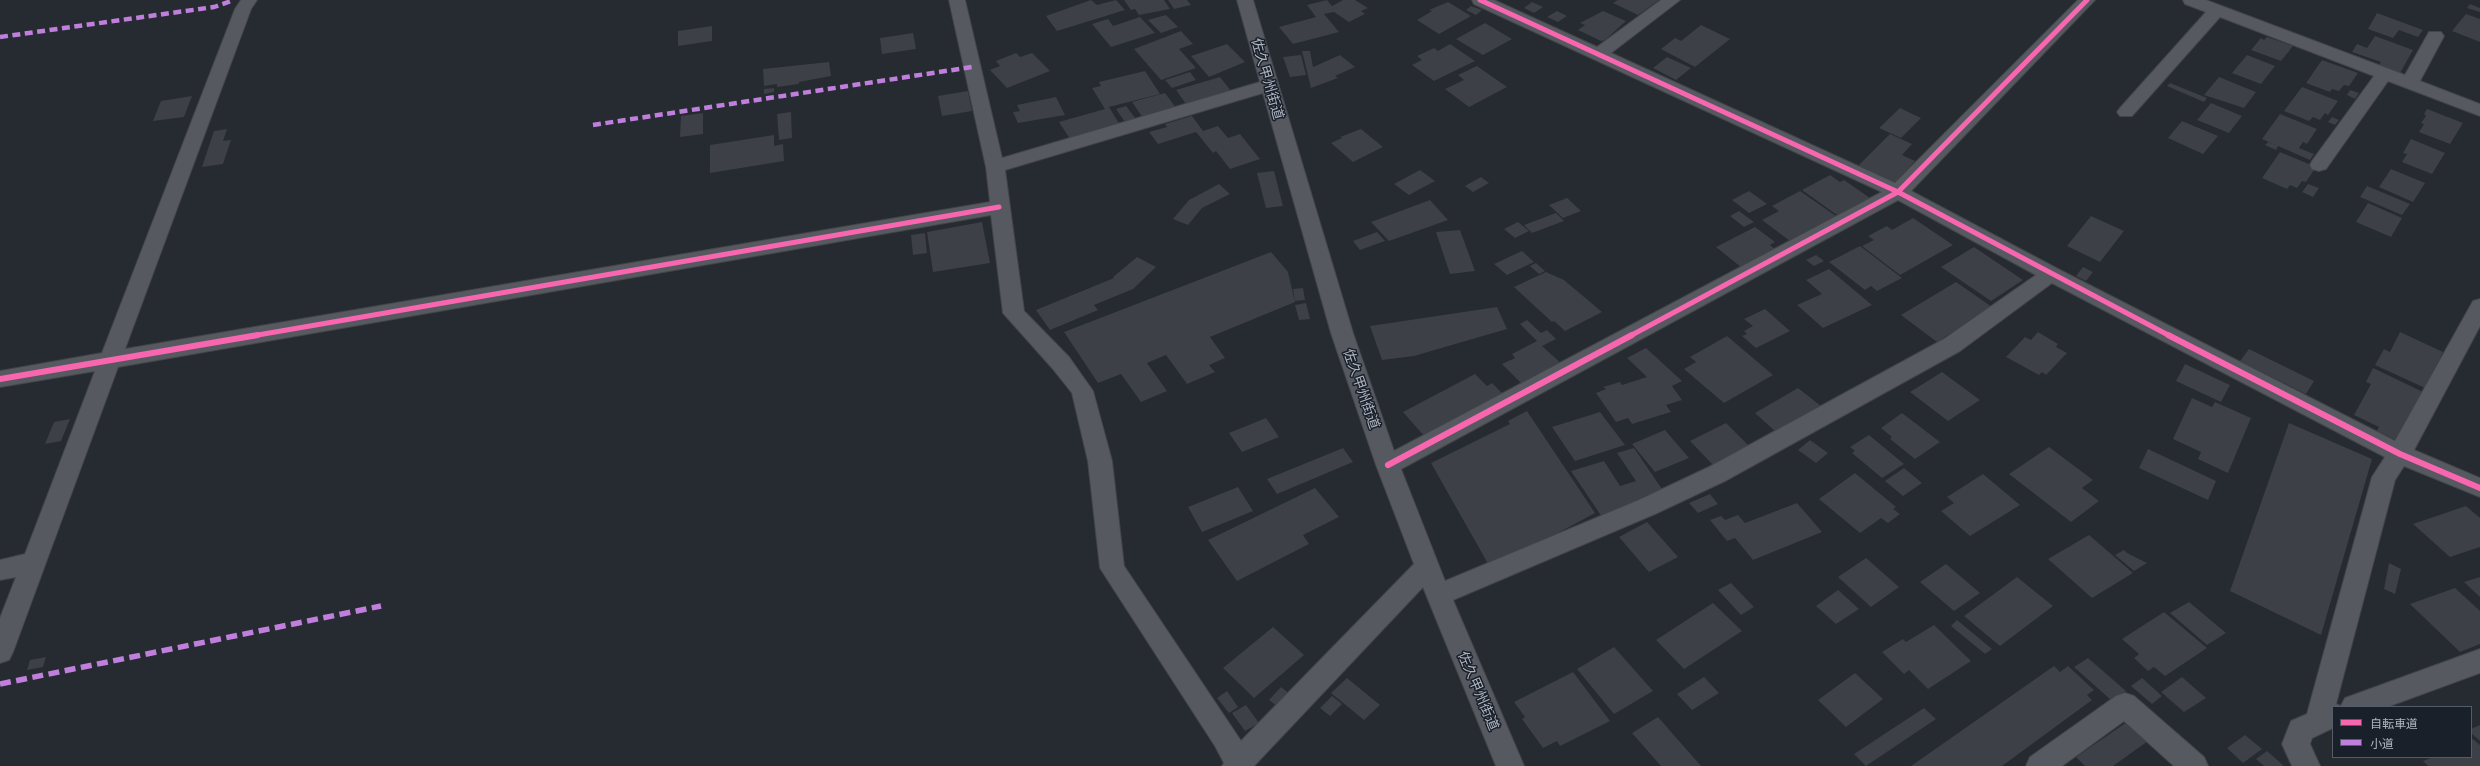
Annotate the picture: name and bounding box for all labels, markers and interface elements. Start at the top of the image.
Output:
street label: 佐久甲州街道 [1247,36,1287,122]
street label: 佐久甲州街道 [1339,347,1383,431]
street label: 佐久甲州街道 [1454,649,1502,733]
legend [2332,706,2472,758]
text: 自転車道 [2370,716,2418,731]
text: 小道 [2370,736,2394,751]

